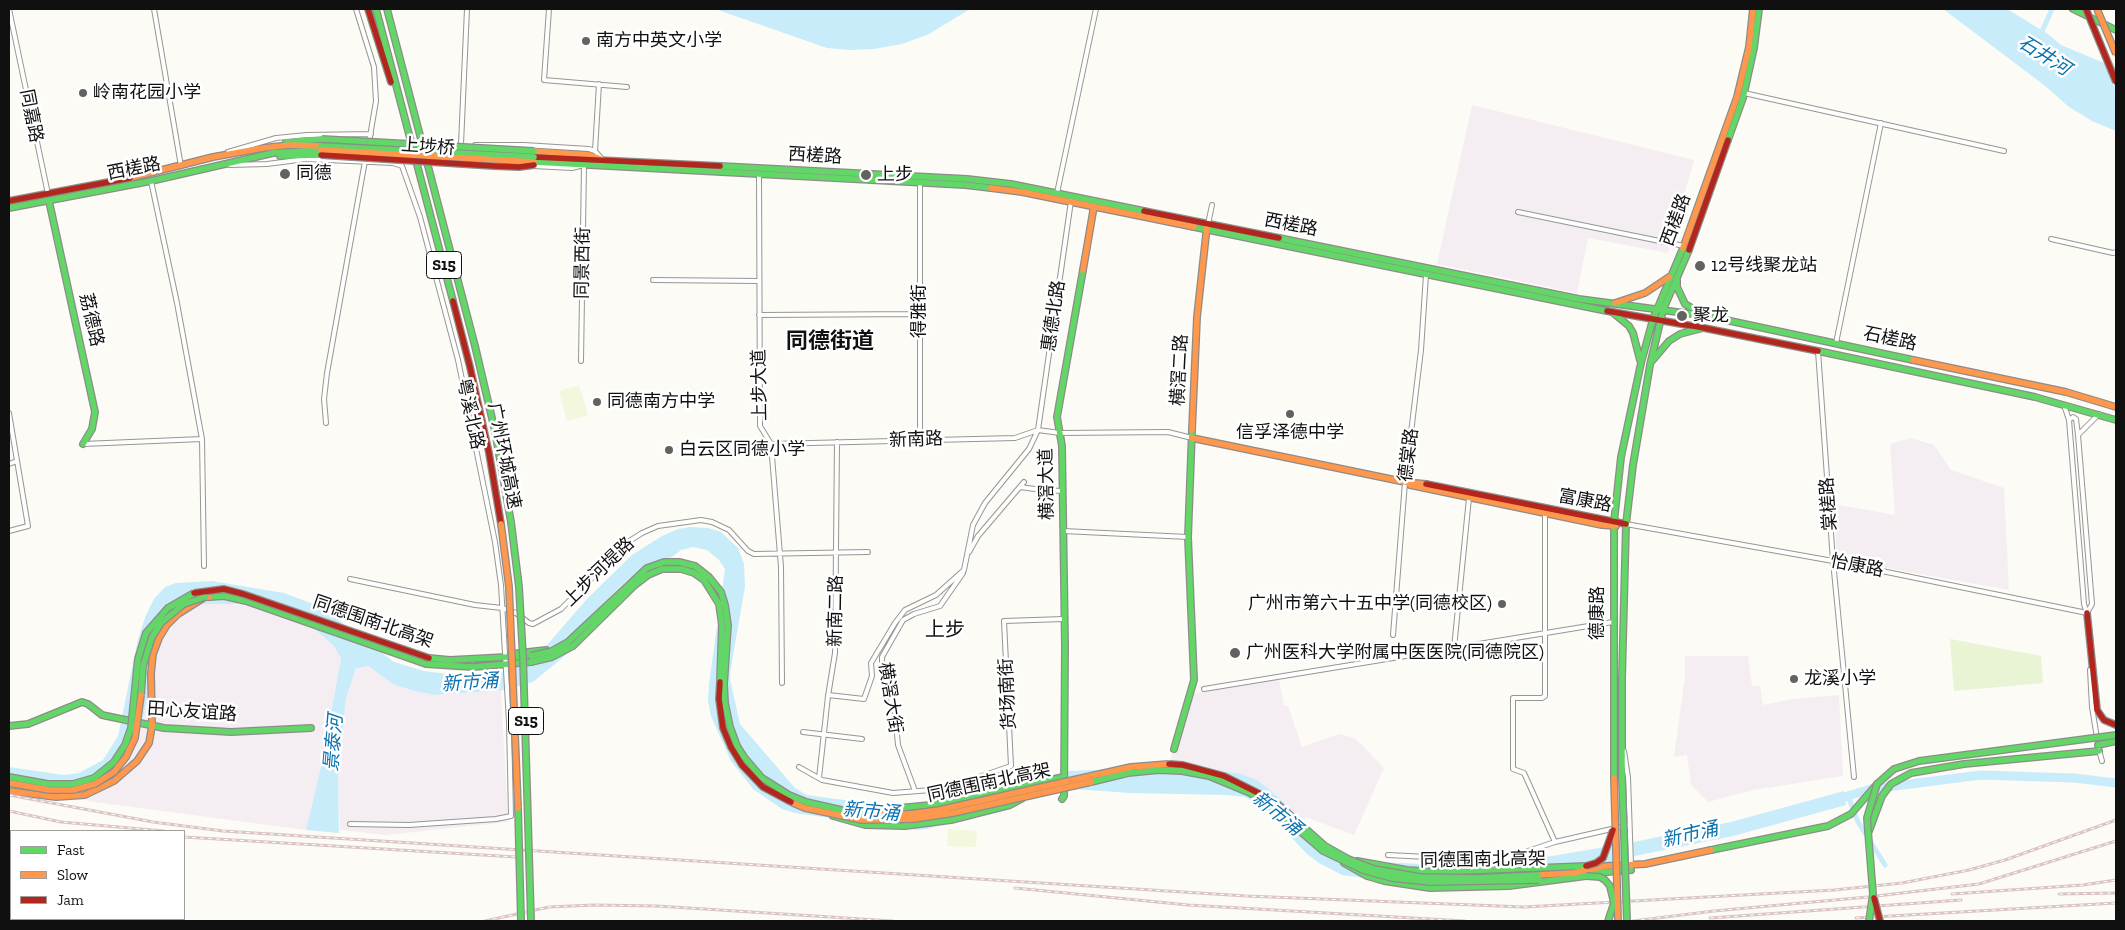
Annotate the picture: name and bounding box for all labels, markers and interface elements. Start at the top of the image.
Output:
place label: 南方中英文小学 [596,30,722,52]
water label: 石井河 [2014,31,2074,81]
marker: 南方中英文小学 [580,35,592,47]
place label: 岭南花园小学 [93,82,201,104]
street label: 同嘉路 [15,87,47,145]
marker: 岭南花园小学 [77,87,89,99]
street label: 上埗桥 [400,134,456,160]
street label: 西槎路 [787,144,843,168]
street label: 西槎路 [105,153,163,185]
place label: 同德 [296,163,332,185]
place label: 上步 [877,164,913,186]
marker: 同德 [278,167,292,181]
marker: 上步 [859,168,873,182]
street label: 西槎路 [1657,191,1695,249]
street label: 西槎路 [1262,209,1320,241]
street label: 同景西街 [572,227,594,299]
road number: S15 [426,252,462,278]
place label: 12号线聚龙站 [1711,255,1817,277]
marker: 12号线聚龙站 [1693,259,1707,273]
street label: 惠德北路 [1038,279,1070,353]
street label: 得雅街 [909,284,931,338]
street label: 荔德路 [74,291,108,349]
place label: 聚龙 [1693,305,1729,327]
marker: 聚龙 [1675,309,1689,323]
street label: 石槎路 [1861,323,1919,355]
district label: 同德街道 [786,329,874,355]
street label: 横滘二路 [1167,333,1193,407]
street label: 上步大道 [749,349,771,421]
street label: 粤溪北路 [452,377,488,451]
place label: 同德南方中学 [607,391,715,413]
marker: 同德南方中学 [591,396,603,408]
street label: 广州环城高速 [483,401,525,511]
marker: 信孚泽德中学 [1284,408,1296,420]
place label: 信孚泽德中学 [1236,422,1344,444]
street label: 德棠路 [1395,427,1423,483]
street label: 新南路 [889,428,943,452]
place label: 白云区同德小学 [679,439,805,461]
marker: 白云区同德小学 [663,444,675,456]
street label: 横滘大道 [1036,448,1058,520]
street label: 棠槎路 [1816,476,1842,532]
street label: 富康路 [1556,485,1614,517]
street label: 上步河堤路 [559,533,639,611]
street label: 怡康路 [1828,550,1886,582]
street label: 新南二路 [825,575,847,647]
street label: 德康路 [1587,586,1609,640]
street label: 同德围南北高架 [310,591,436,653]
place label: 广州市第六十五中学(同德校区) [1248,593,1492,615]
marker: 广州市第六十五中学(同德校区) [1496,598,1508,610]
district label: 上步 [925,618,965,642]
place label: 广州医科大学附属中医医院(同德院区) [1246,642,1544,664]
marker: 广州医科大学附属中医医院(同德院区) [1228,646,1242,660]
street label: 货场南街 [995,657,1021,731]
street label: 横滘大街 [874,661,906,735]
place label: 龙溪小学 [1804,668,1876,690]
water label: 新市涌 [441,670,499,696]
marker: 龙溪小学 [1788,673,1800,685]
street label: 田心友谊路 [146,698,238,726]
road number: S15 [508,708,544,734]
water label: 景泰河 [320,714,348,772]
street label: 同德围南北高架 [925,759,1053,807]
water label: 新市涌 [1248,787,1306,841]
water label: 新市涌 [842,798,900,826]
water label: 新市涌 [1660,817,1720,853]
legend [10,830,185,920]
text: Fast [57,841,85,859]
street label: 同德围南北高架 [1420,848,1546,872]
text: Slow [57,866,88,884]
text: Jam [57,891,84,909]

